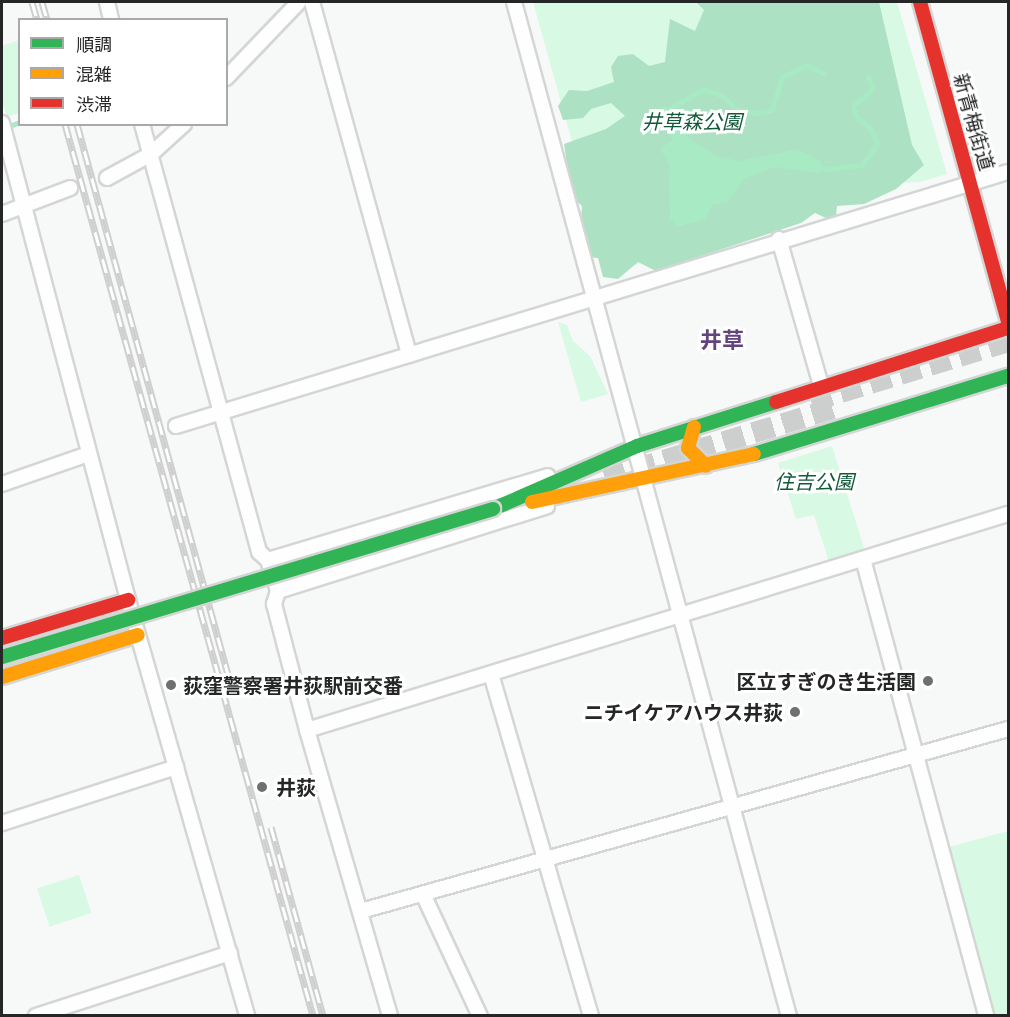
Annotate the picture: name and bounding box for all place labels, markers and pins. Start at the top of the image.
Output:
place label: 区立すぎのき生活園 [736,669,916,693]
place label: 荻窪警察署井荻駅前交番 [183,673,403,697]
marker: 区立すぎのき生活園 [921,674,935,688]
marker: 荻窪警察署井荻駅前交番 [164,678,178,692]
place label: ニチイケアハウス井荻 [583,700,783,724]
marker: ニチイケアハウス井荻 [788,705,802,719]
place label: 井荻 [276,775,316,799]
marker: 井荻 [253,778,271,796]

